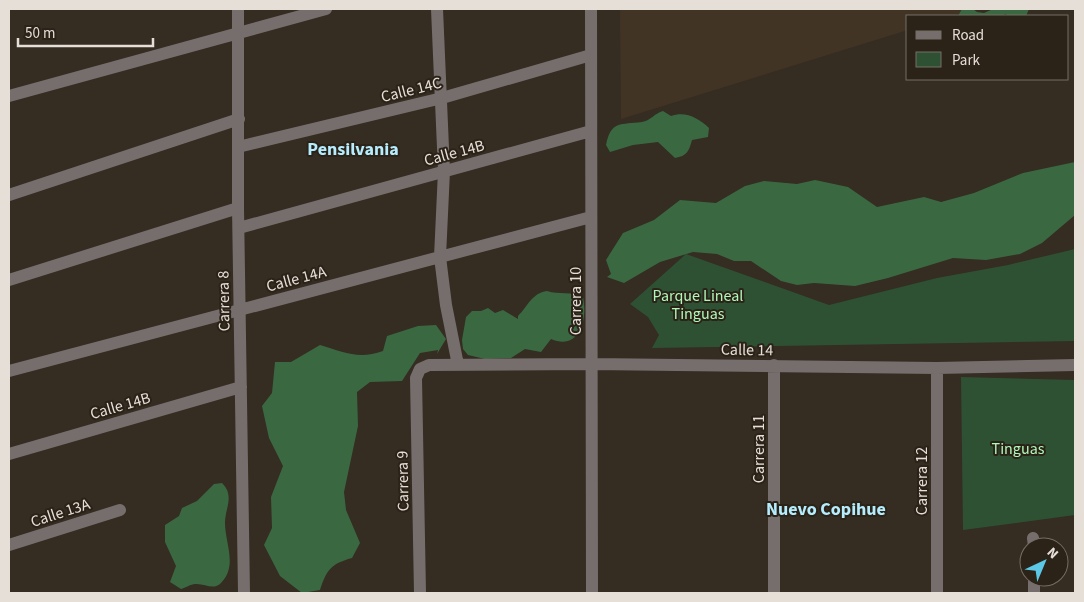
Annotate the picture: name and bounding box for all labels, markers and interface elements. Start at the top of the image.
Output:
scale bar [18,15,152,47]
legend [906,15,1069,80]
text: 50 m [25,23,55,44]
text: Road [952,25,984,46]
text: Park [952,50,981,71]
street label: Calle 14C [379,72,444,108]
street label: Calle 14B [422,134,487,172]
district label: Pensilvania [307,137,399,162]
street label: Calle 14A [264,260,329,297]
street label: Carrera 10 [565,267,587,335]
street label: Carrera 8 [212,271,236,331]
park label: Parque Lineal Tinguas [653,285,743,325]
street label: Calle 14 [721,339,773,361]
street label: Calle 14B [88,387,153,425]
street label: Carrera 11 [748,415,770,483]
park label: Tinguas [992,438,1045,460]
street label: Carrera 12 [911,447,933,515]
street label: Carrera 9 [391,451,415,511]
street label: Calle 13A [28,493,93,533]
district label: Nuevo Copihue [766,497,886,522]
north arrow [1019,537,1069,587]
text: N [1042,543,1063,564]

